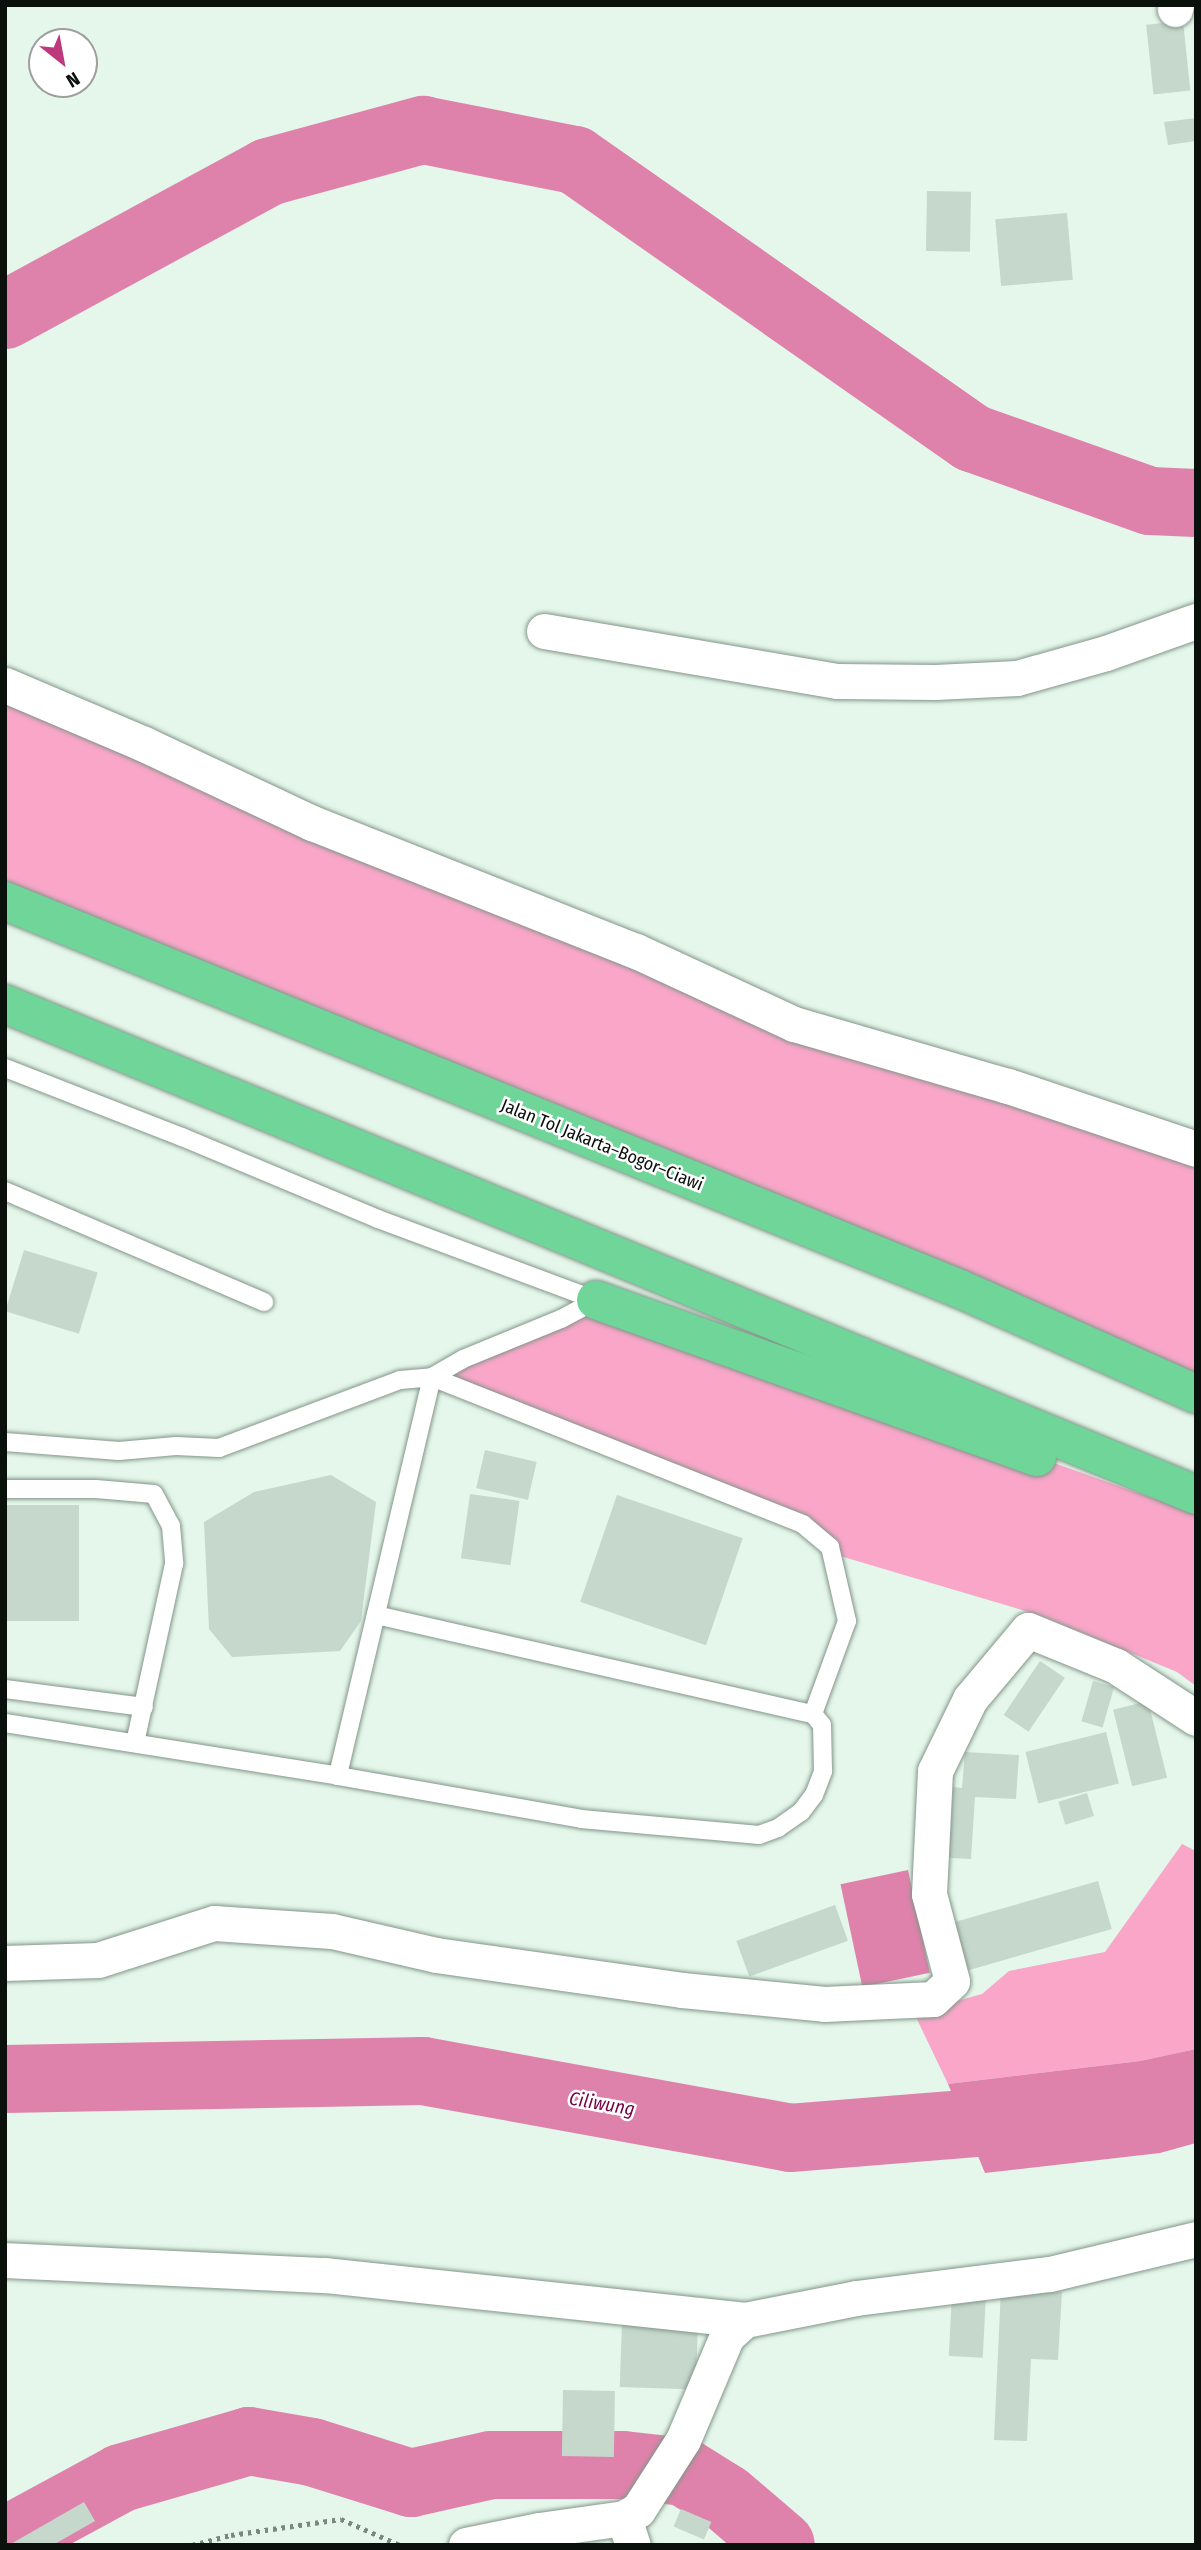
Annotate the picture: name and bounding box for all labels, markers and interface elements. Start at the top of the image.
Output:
north arrow [28,28,98,98]
text: N [62,67,84,93]
street label: Jalan Tol Jakarta–Bogor–Ciawi [498,1094,706,1196]
water label: Ciliwung [567,2087,637,2121]

